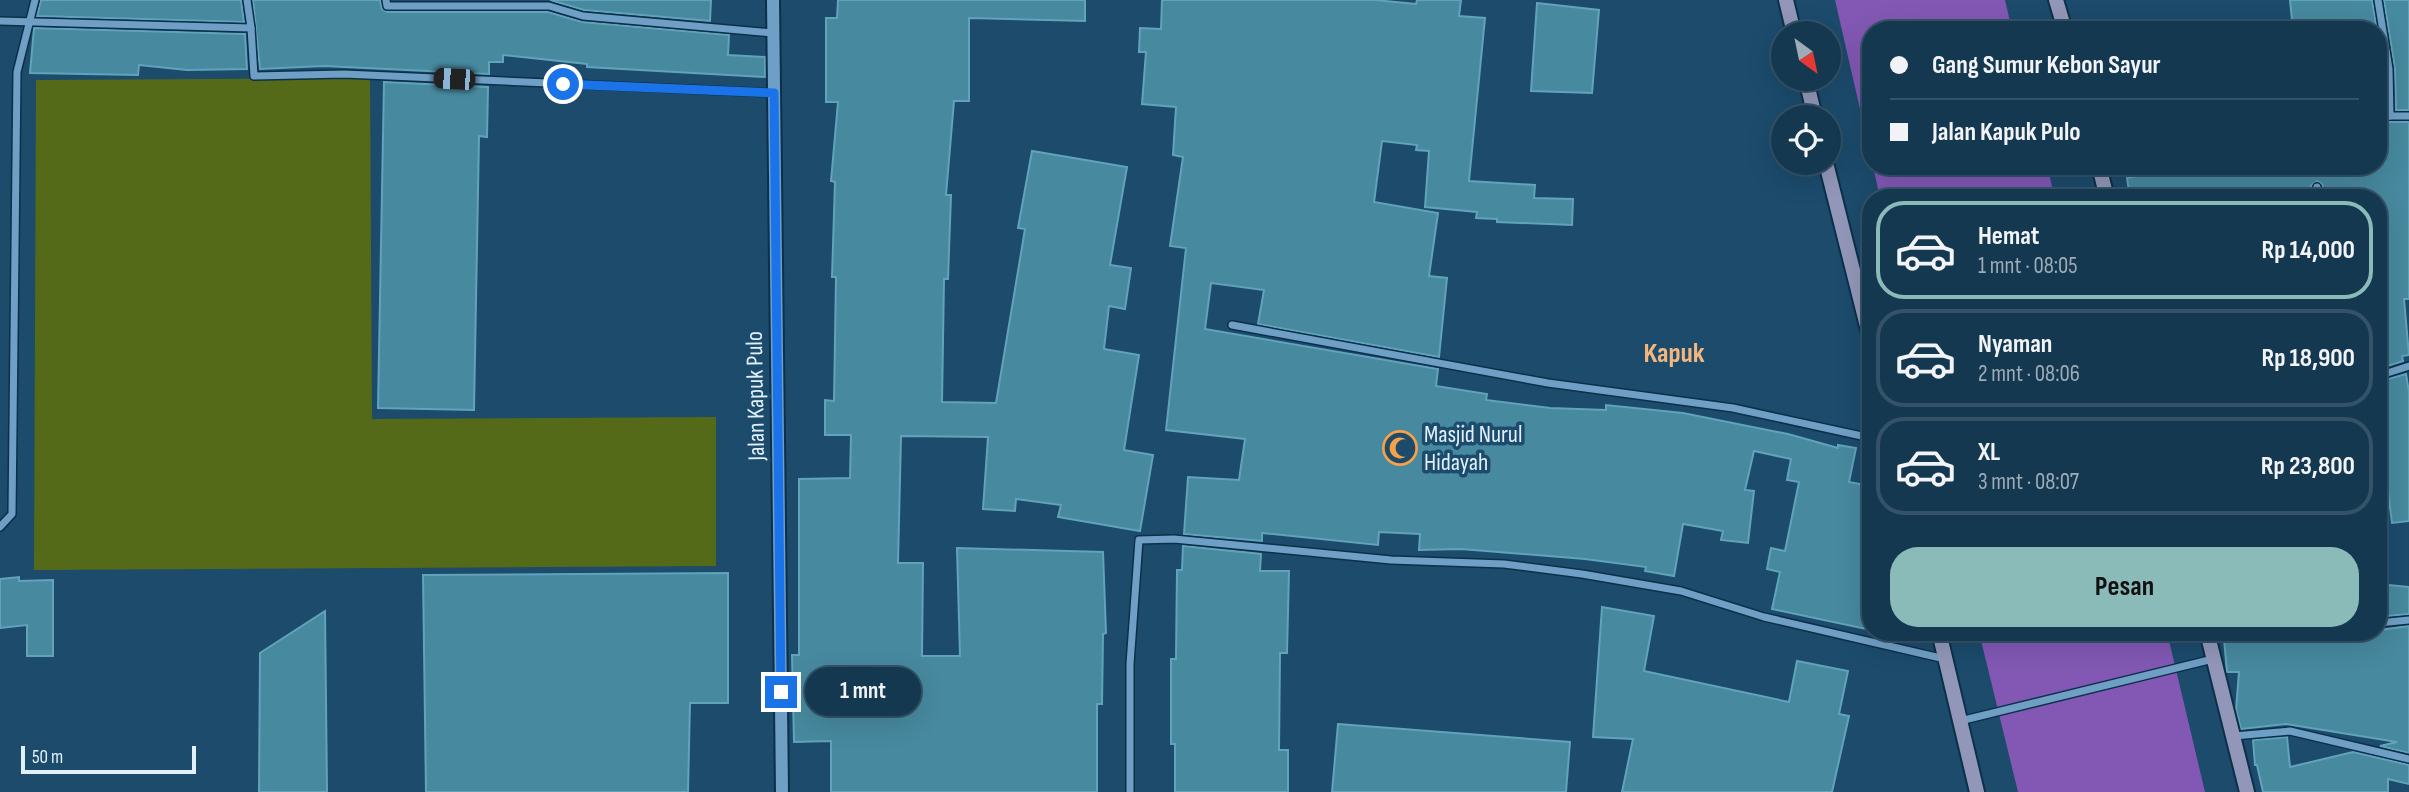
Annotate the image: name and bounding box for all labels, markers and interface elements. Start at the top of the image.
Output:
north arrow [1771,21,1841,91]
map controls [1771,21,1841,175]
text: Gang Sumur Kebon Sayur [1932,50,2161,81]
car [433,67,476,91]
route start [547,68,579,100]
button: locate [1771,105,1841,175]
text: Jalan Kapuk Pulo [1932,117,2081,148]
icon: car [1894,219,1957,282]
text: Hemat [1978,221,2039,252]
text: Rp 14,000 [2261,235,2355,266]
text: 1 mnt · 08:05 [1978,252,2078,280]
icon: car [1894,327,1957,390]
text: Nyaman [1978,329,2052,360]
street label: Jalan Kapuk Pulo [740,331,771,462]
district label: Kapuk [1643,337,1705,370]
text: Rp 18,900 [2261,343,2355,374]
text: 2 mnt · 08:06 [1978,360,2080,388]
place label: Masjid Nurul Hidayah [1424,420,1522,477]
mosque icon: Masjid Nurul Hidayah [1381,429,1419,467]
icon: car [1894,435,1957,498]
text: XL [1978,437,2000,468]
text: Rp 23,800 [2261,451,2355,482]
text: 3 mnt · 08:07 [1978,468,2079,496]
button: Pesan [1890,547,2359,627]
callout: 1 mnt [806,668,921,716]
route end [765,676,797,708]
text: 1 mnt [840,677,886,705]
scale bar [21,743,196,775]
text: 50 m [32,746,63,769]

